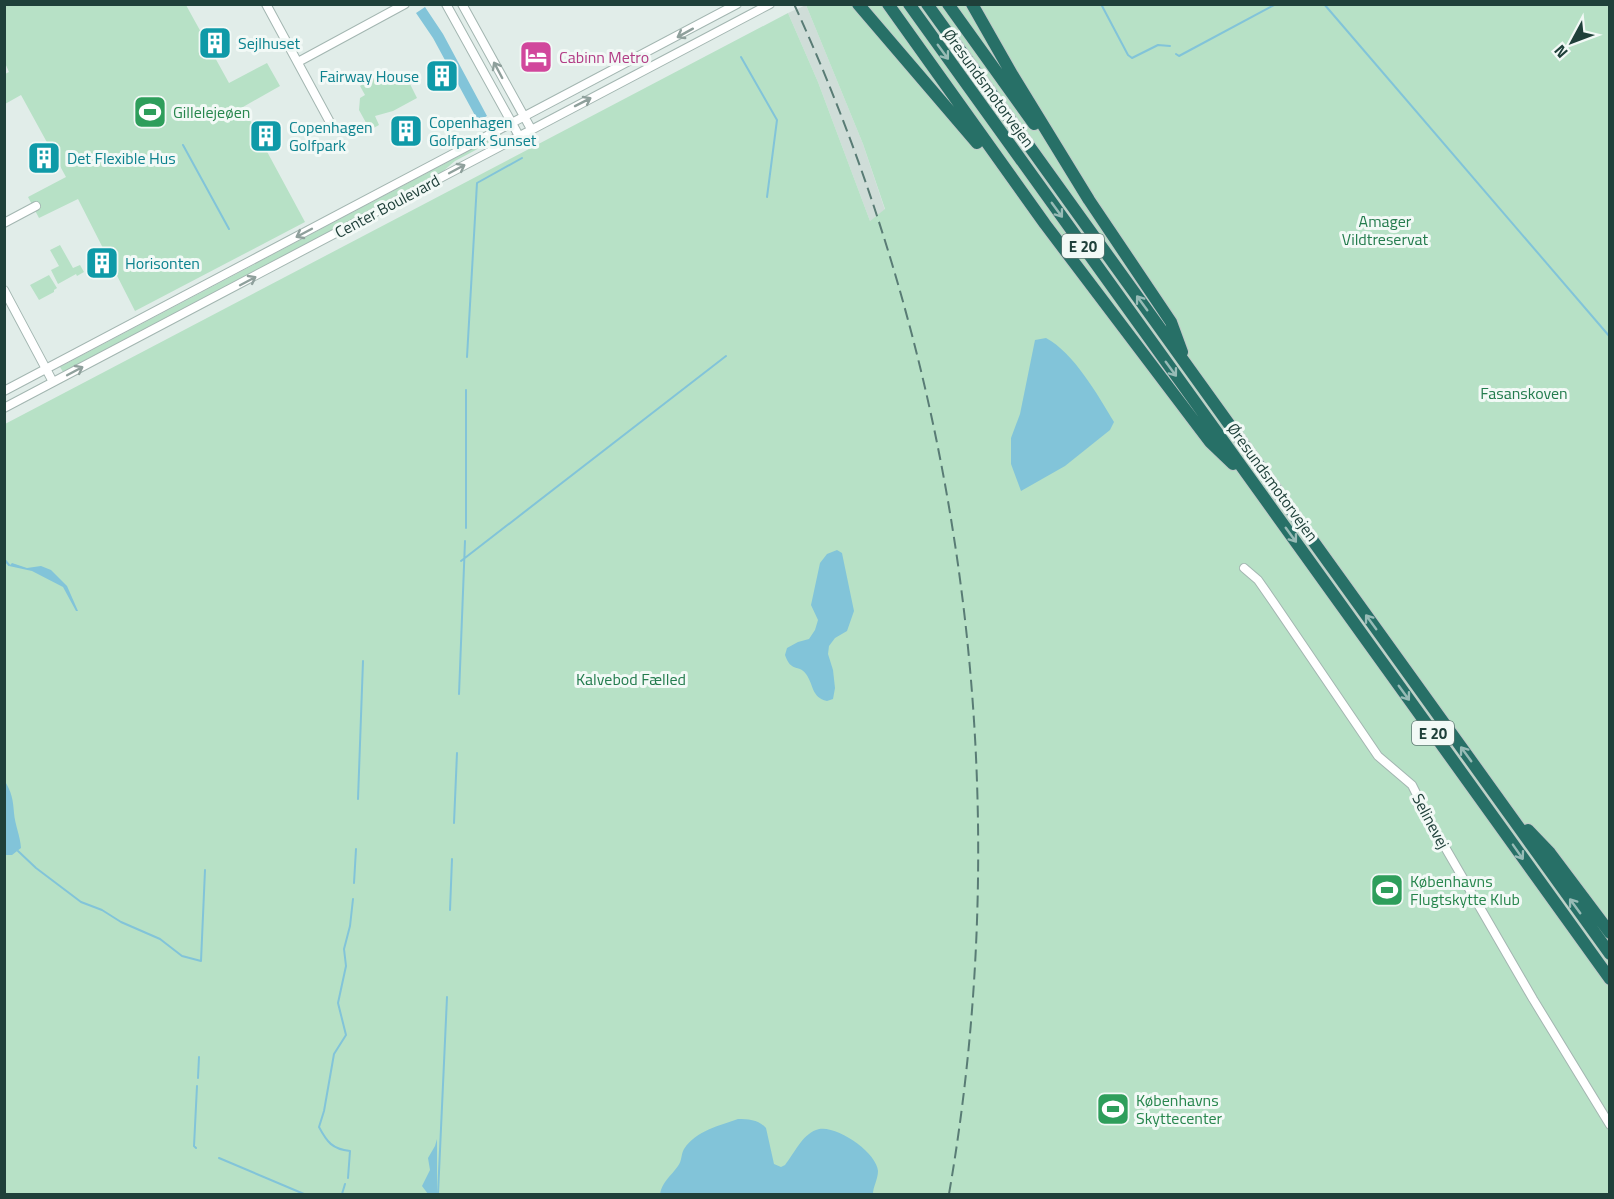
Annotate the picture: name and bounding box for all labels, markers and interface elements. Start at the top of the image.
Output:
north arrow [1542,12,1602,72]
street label: Øresundsmotorvejen [938,24,1040,152]
building icon: Sejlhuset [197,25,233,61]
one-way arrow [677,28,695,39]
place label: Sejlhuset [238,31,301,55]
hotel icon: Cabinn Metro [518,39,554,75]
text: N [1548,40,1573,64]
one-way arrow [937,43,949,60]
place label: Cabinn Metro [559,45,649,69]
building icon: Fairway House [424,58,460,94]
one-way arrow [492,62,503,80]
place label: Fairway House [320,64,419,88]
sports icon: Gillelejeøen [132,94,168,130]
one-way arrow [573,96,591,108]
place label: Gillelejeøen [173,100,250,124]
place label: Copenhagen Golfpark Sunset [429,110,537,152]
building icon: Copenhagen Golfpark Sunset [388,113,424,149]
place label: Copenhagen Golfpark [289,115,373,157]
building icon: Copenhagen Golfpark [248,118,284,154]
building icon: Det Flexible Hus [26,140,62,176]
place label: Det Flexible Hus [67,146,176,170]
one-way arrow [448,163,466,175]
street label: Center Boulevard [330,168,444,244]
one-way arrow [1051,202,1063,218]
park label: Amager Vildtreservat [1342,209,1429,251]
one-way arrow [296,227,313,239]
road number: E 20 [1062,234,1104,258]
building icon: Horisonten [84,245,120,281]
place label: Horisonten [125,251,200,275]
one-way arrow [238,274,256,286]
one-way arrow [1136,295,1148,311]
one-way arrow [1165,360,1177,376]
one-way arrow [65,365,83,376]
park label: Fasanskoven [1480,381,1568,405]
street label: Øresundsmotorvejen [1222,418,1324,546]
one-way arrow [1284,526,1297,542]
one-way arrow [1365,614,1377,630]
park label: Kalvebod Fælled [576,667,686,691]
one-way arrow [1398,685,1410,701]
road number: E 20 [1412,721,1454,745]
one-way arrow [1459,746,1472,762]
street label: Selinevej [1406,789,1456,853]
one-way arrow [1512,843,1524,859]
place label: Københavns Flugtskytte Klub [1410,869,1520,911]
sports icon: Københavns Flugtskytte Klub [1369,872,1405,908]
one-way arrow [1569,899,1581,915]
place label: Københavns Skyttecenter [1136,1088,1223,1130]
sports icon: Københavns Skyttecenter [1095,1091,1131,1127]

